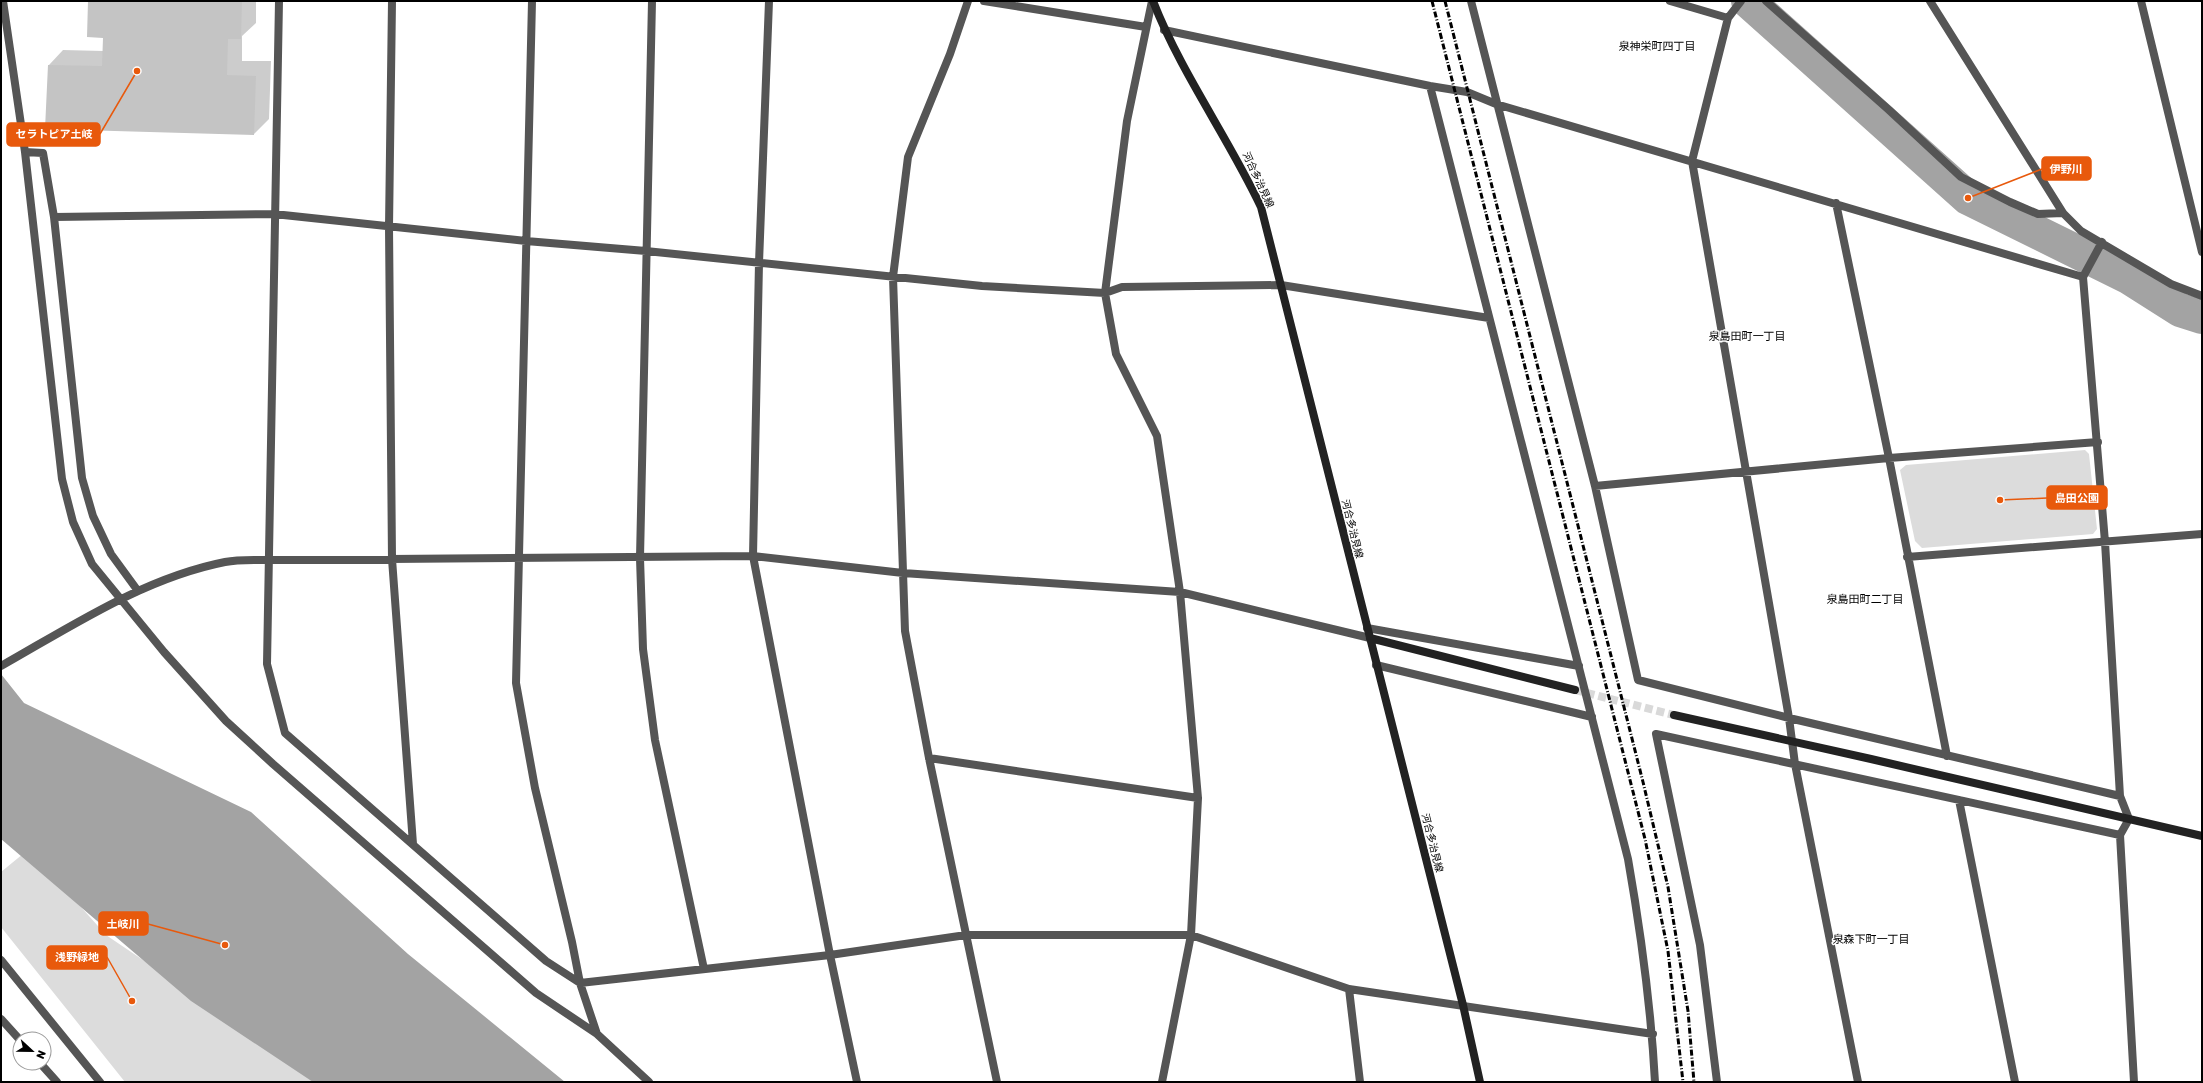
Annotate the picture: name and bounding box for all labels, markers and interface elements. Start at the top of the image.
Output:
district label: 泉神栄町四丁目 [1619,40,1696,53]
callout: セラトピア土岐 [7,123,100,146]
text: セラトピア土岐 [16,128,93,141]
street label: 河合多治見線 [1240,150,1276,210]
callout: 伊野川 [2042,157,2091,180]
text: 伊野川 [2050,163,2083,176]
district label: 泉島田町一丁目 [1709,330,1786,343]
callout: 島田公園 [2047,486,2107,509]
text: 島田公園 [2055,492,2099,505]
street label: 河合多治見線 [1339,498,1365,560]
district label: 泉島田町二丁目 [1827,593,1904,606]
street label: 河合多治見線 [1419,812,1445,874]
callout: 土岐川 [99,912,148,935]
text: 土岐川 [107,918,140,931]
district label: 泉森下町一丁目 [1833,933,1910,946]
callout: 浅野緑地 [47,946,107,969]
text: 浅野緑地 [55,951,99,964]
north arrow [12,1031,52,1071]
text: N [33,1048,48,1061]

